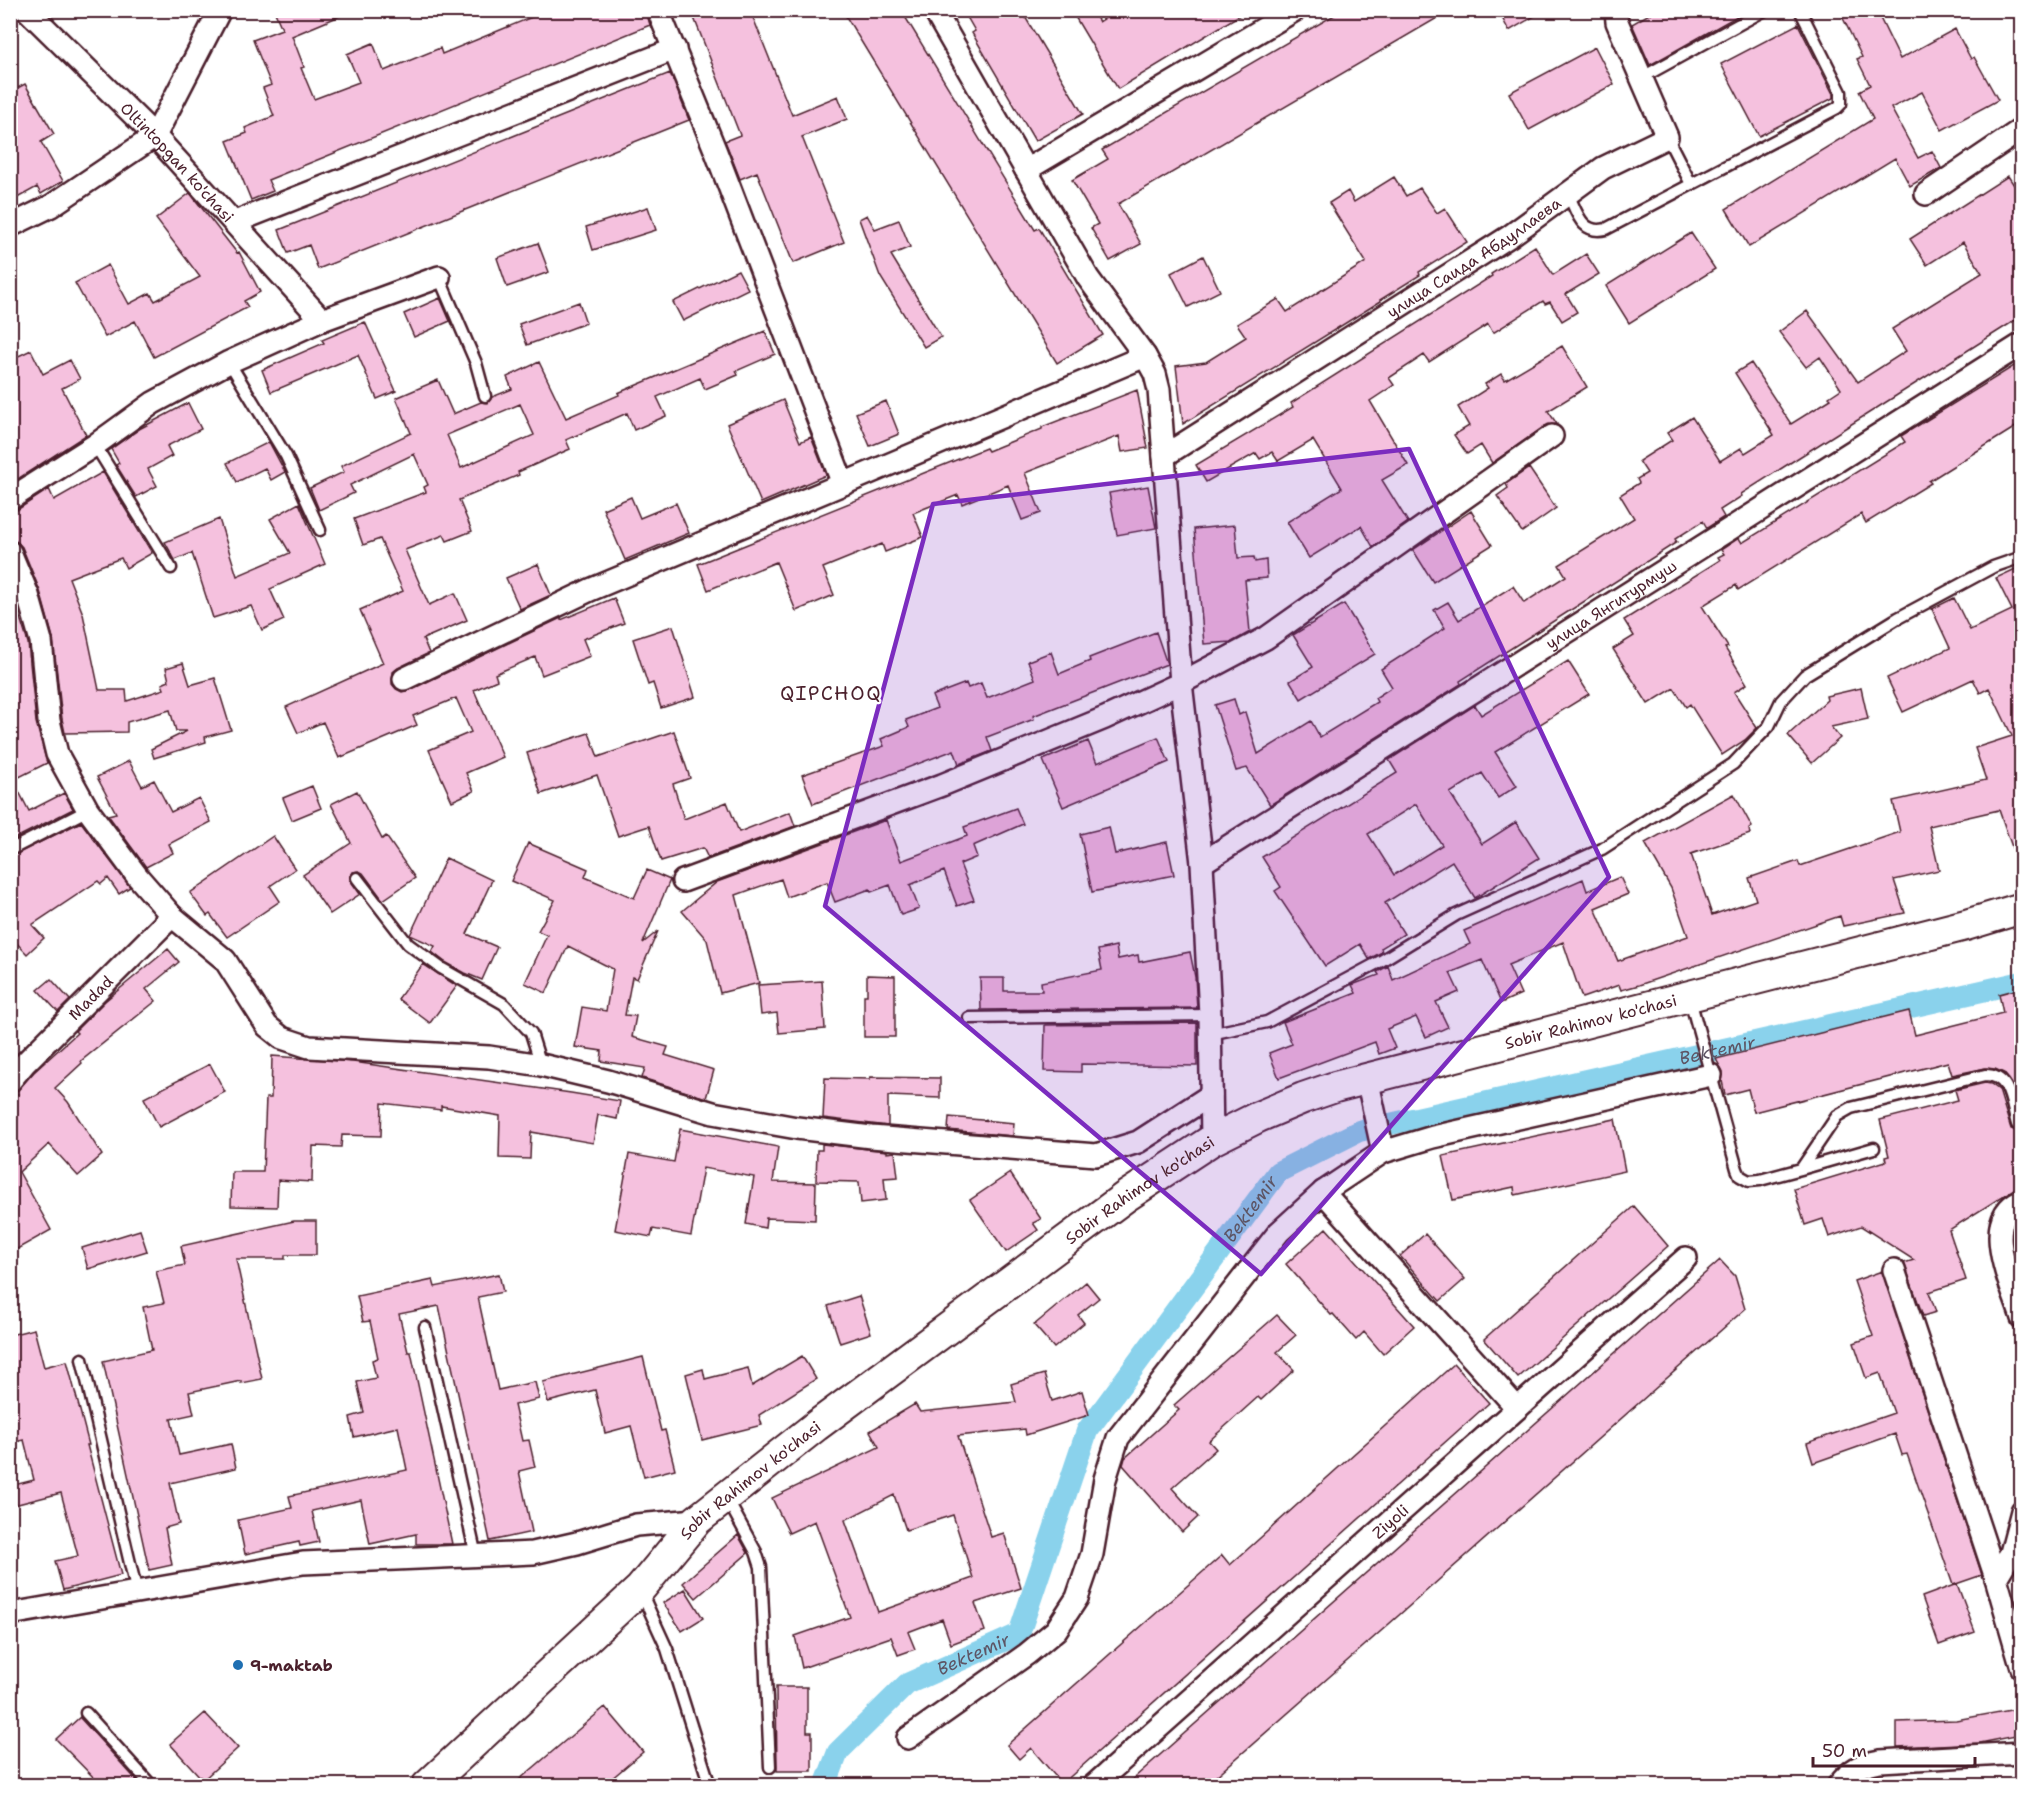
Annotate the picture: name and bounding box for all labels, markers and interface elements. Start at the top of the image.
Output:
street label: Oltintopgan ko'chasi [116,98,238,227]
street label: улица Саида Абдуллаева [1383,192,1565,323]
street label: улица Янгитурмуш [1542,555,1681,654]
district label: QIPCHOQ [780,680,882,706]
street label: Madad [64,971,118,1025]
street label: Sobir Rahimov ko'chasi [1503,990,1679,1054]
water label: Bektemir [1677,1030,1758,1071]
street label: Sobir Rahimov ko'chasi [1061,1131,1218,1249]
water label: Bektemir [1218,1170,1284,1247]
street label: Sobir Rahimov ko'chasi [675,1416,825,1544]
street label: Ziyoli [1368,1500,1413,1544]
water label: Bektemir [933,1627,1014,1681]
place label: 9-maktab [250,1655,333,1676]
marker: 9-maktab [231,1658,245,1672]
scale bar [1813,1730,1975,1768]
text: 50 m [1822,1739,1867,1763]

